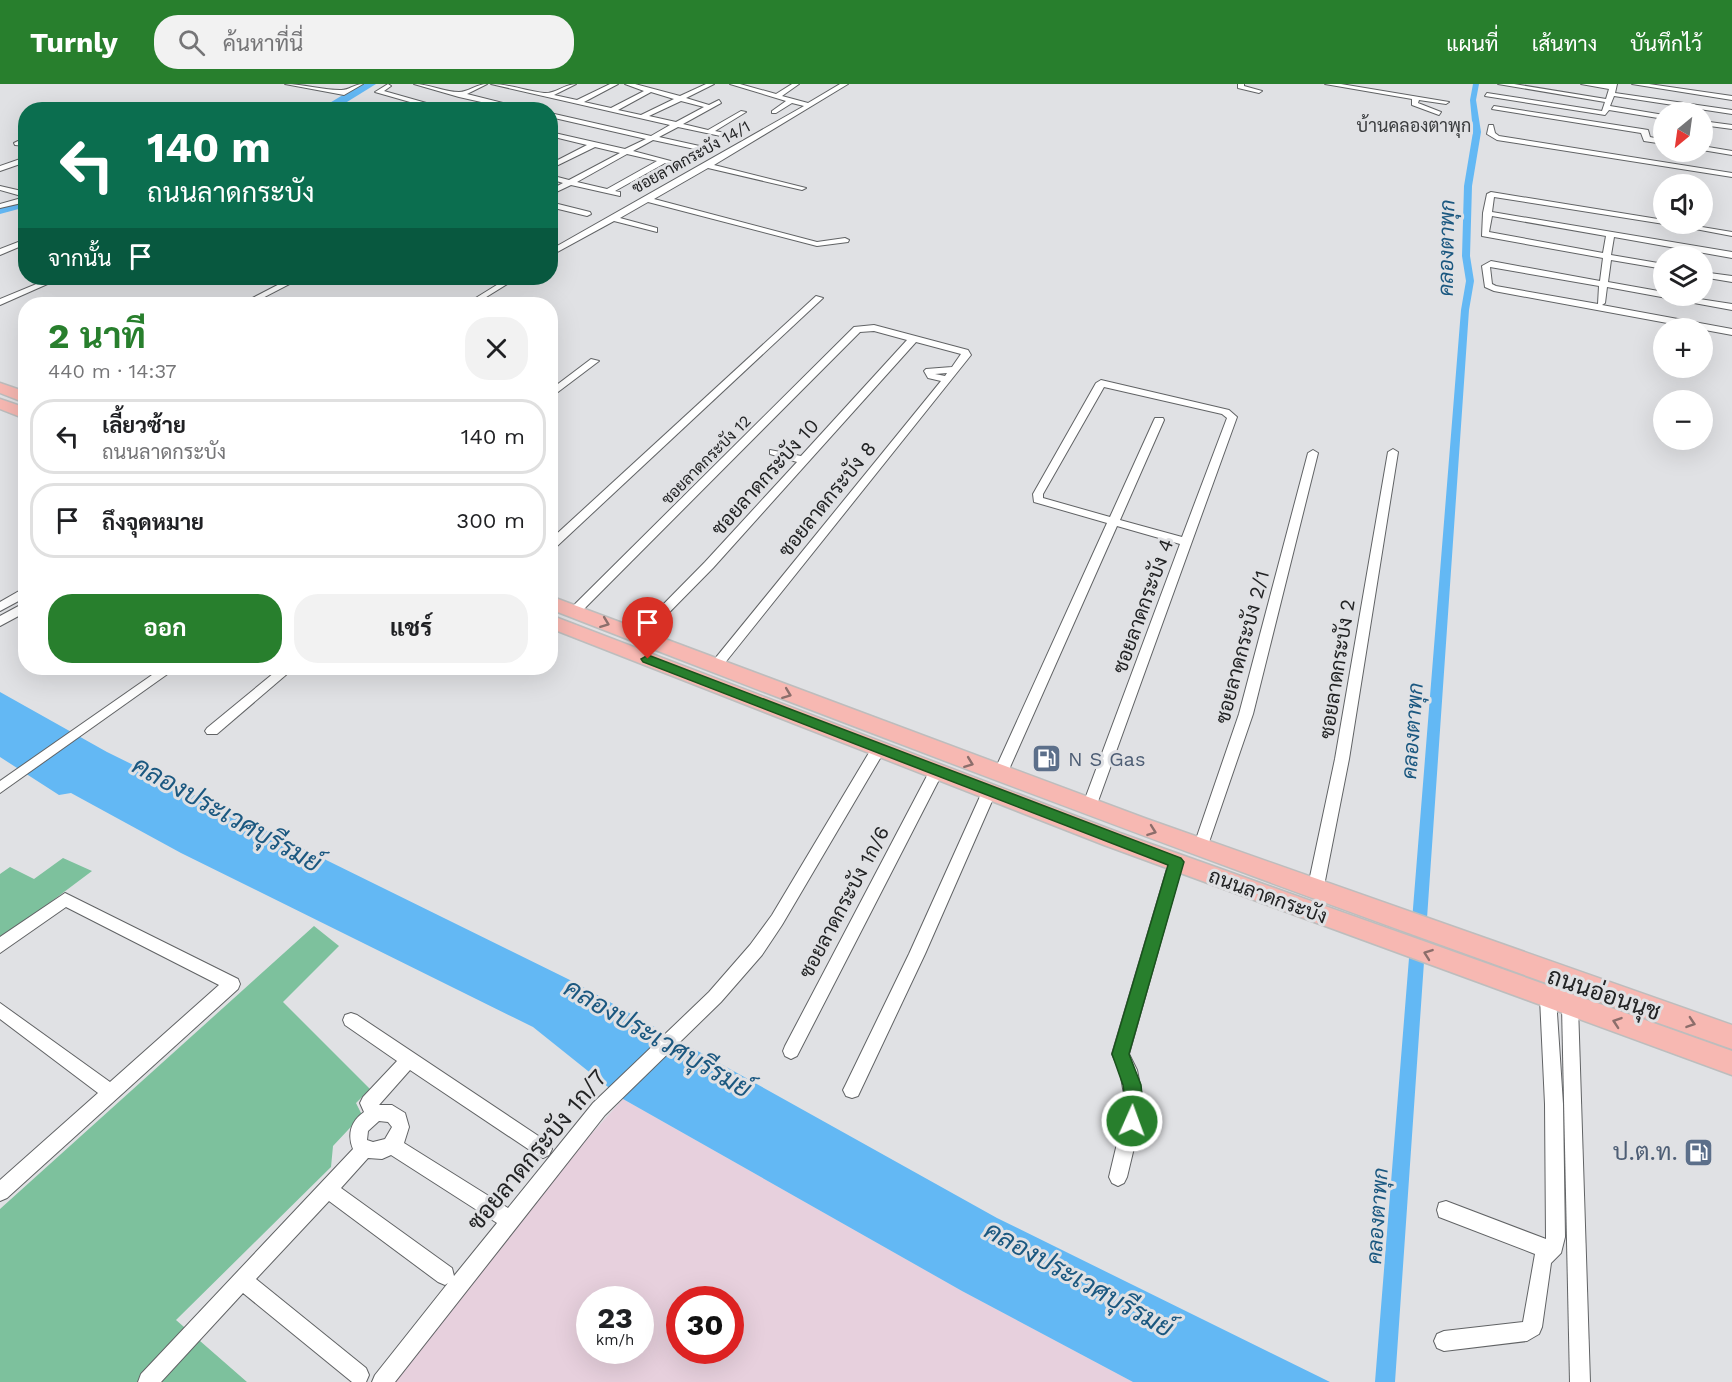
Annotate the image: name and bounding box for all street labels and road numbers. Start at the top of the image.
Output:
street label: ซอยลาดกระบัง 14/1 [628,116,754,197]
street label: ซอยลาดกระบัง 12 [657,411,755,509]
street label: ซอยลาดกระบัง 10 [706,414,824,540]
street label: ซอยลาดกระบัง 8 [773,436,881,562]
street label: ซอยลาดกระบัง 4 [1108,535,1178,677]
street label: ซอยลาดกระบัง 2/1 [1210,568,1274,726]
street label: ซอยลาดกระบัง 2 [1314,597,1360,741]
street label: ซอยลาดกระบัง 1ก/6 [794,822,894,982]
street label: ถนนลาดกระบัง [1206,863,1330,929]
street label: ถนนอ่อนนุช [1543,962,1664,1028]
street label: ซอยลาดกระบัง 1ก/7 [461,1064,613,1236]

